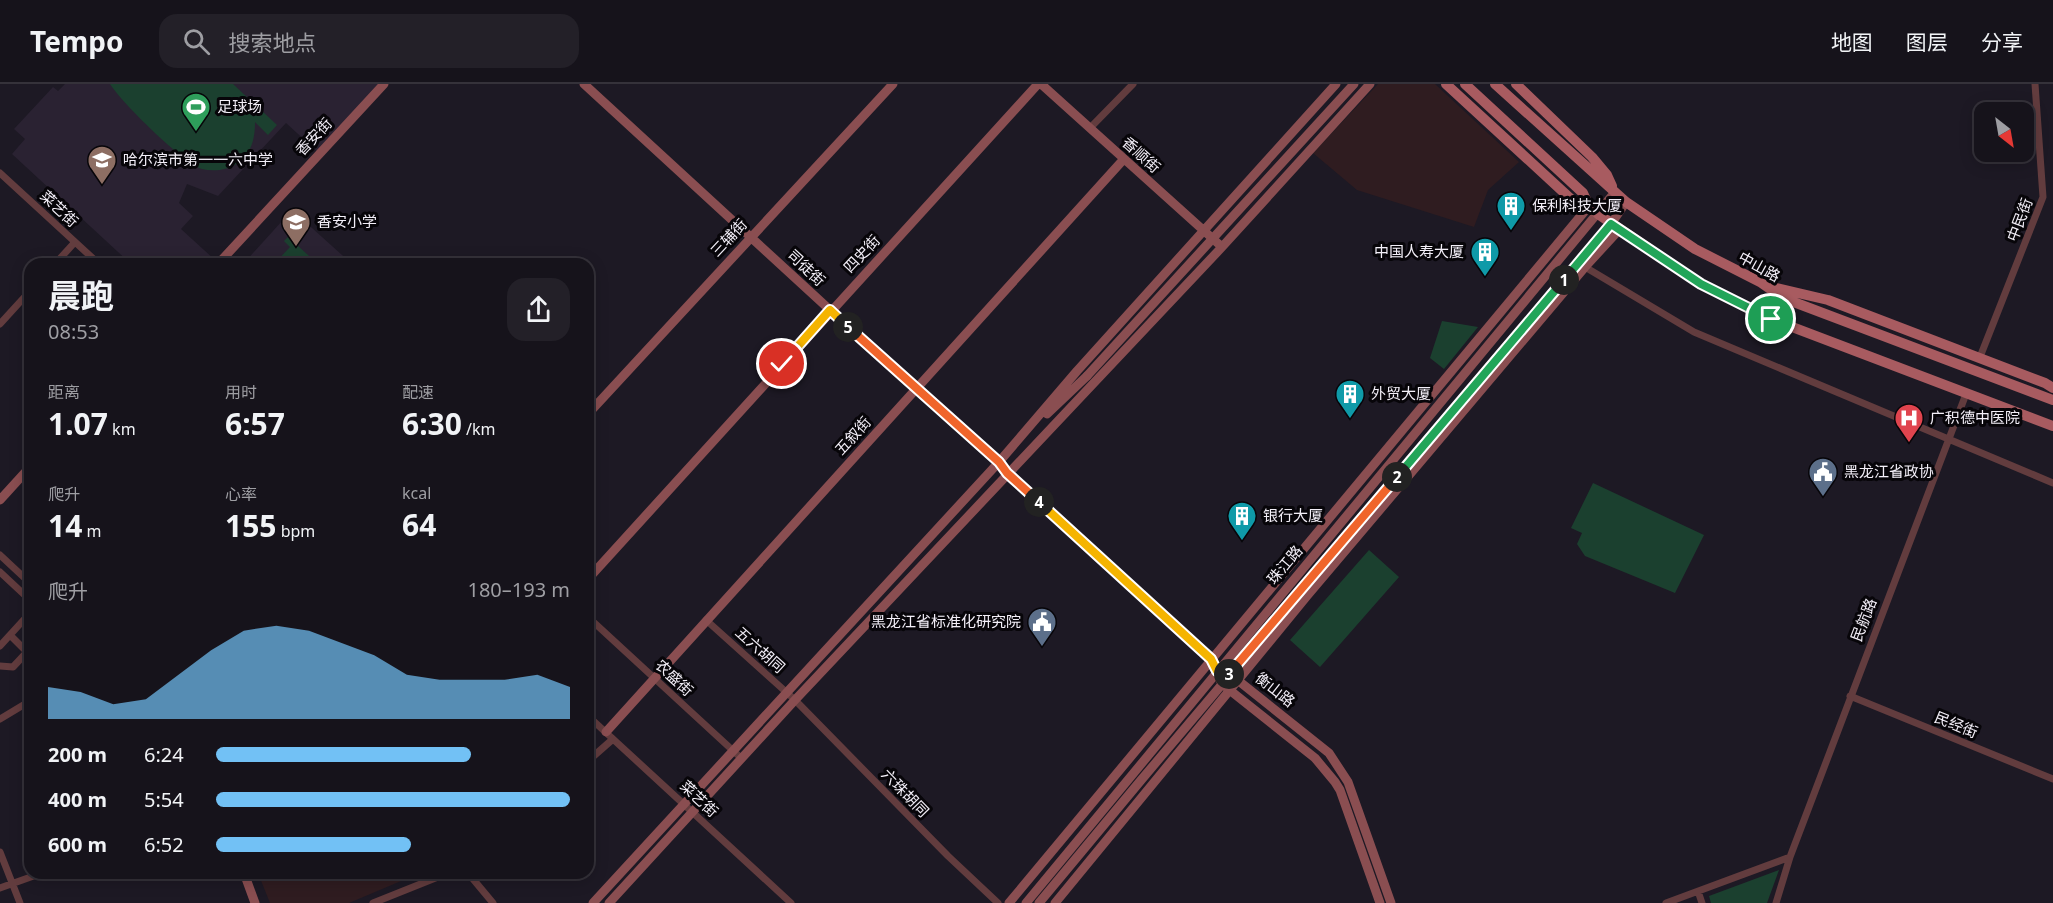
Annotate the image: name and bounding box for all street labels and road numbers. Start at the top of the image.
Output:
street label: 香安街 [291,113,336,160]
street label: 香顺街 [1118,132,1165,177]
street label: 菜艺街 [36,186,83,231]
street label: 中民街 [2002,195,2036,244]
street label: 三辅街 [706,214,751,261]
street label: 四史街 [839,230,884,277]
street label: 司徒街 [783,245,830,290]
street label: 中山路 [1735,246,1784,286]
street label: 五叙街 [830,412,875,459]
street label: 珠江路 [1262,541,1306,588]
street label: 民航路 [1846,595,1880,644]
street label: 五六胡同 [732,622,790,677]
street label: 农盛街 [651,655,698,700]
street label: 衡山路 [1252,667,1300,711]
street label: 民经街 [1932,706,1981,742]
street label: 六珠胡同 [878,764,934,821]
street label: 菜艺街 [676,776,723,821]

